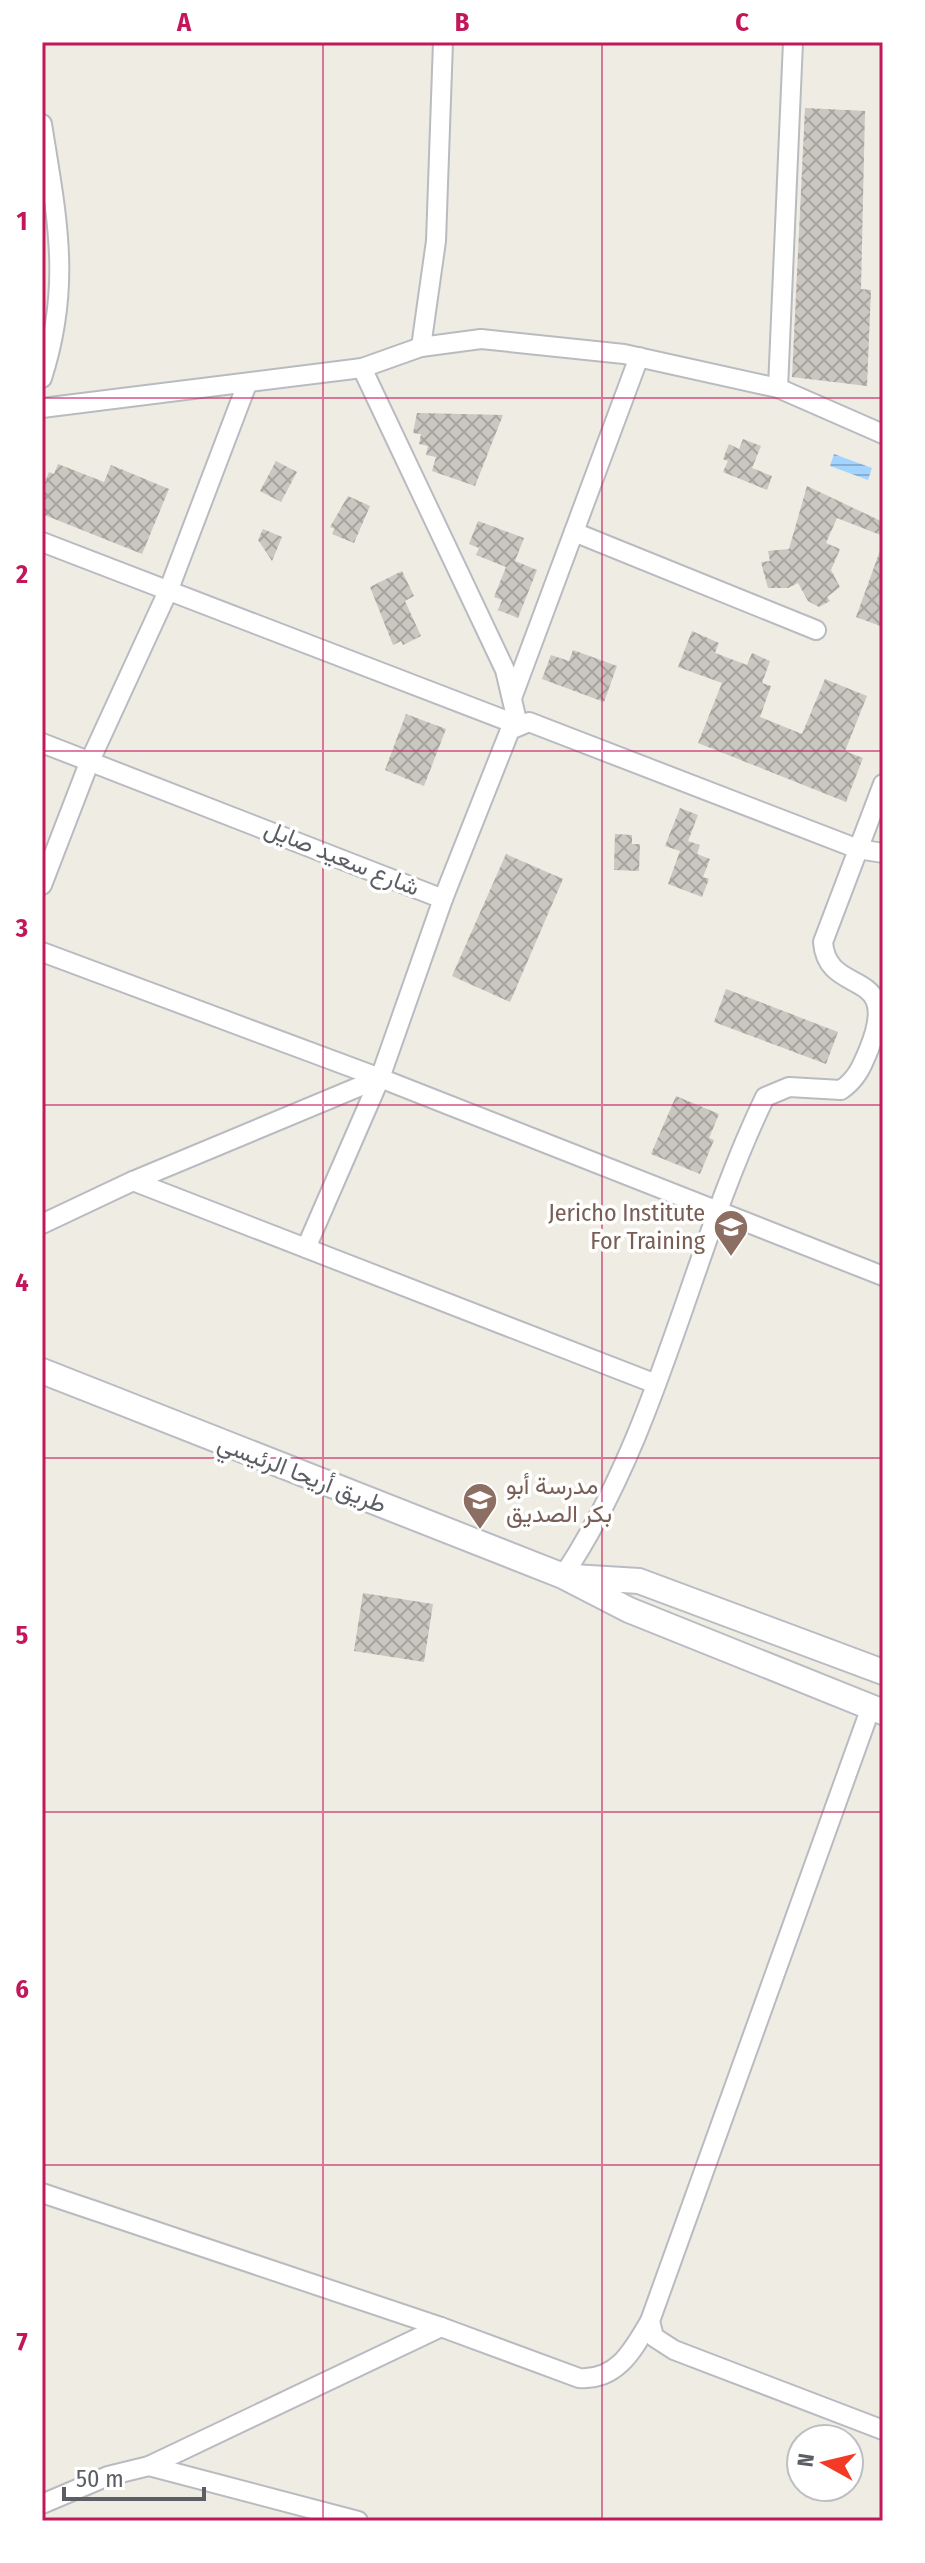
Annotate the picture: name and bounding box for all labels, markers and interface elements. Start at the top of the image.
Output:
text: A [176,7,192,38]
text: B [455,7,470,38]
text: C [735,7,749,38]
text: 1 [17,206,28,237]
text: 2 [15,559,28,590]
street label: شارع سعيد صايل [260,814,423,904]
text: 3 [15,913,28,944]
place label: Jericho Institute For Training [548,1199,706,1255]
school or university icon: Jericho Institute For Training [712,1208,750,1258]
text: 4 [15,1267,29,1298]
street label: طريق أريحا الرئيسي [212,1429,390,1524]
place label: مدرسة أبو بكر الصديق [506,1472,612,1529]
school or university icon: مدرسة أبو بكر الصديق [461,1481,499,1531]
text: 5 [16,1620,29,1651]
text: 6 [15,1974,29,2005]
text: 7 [16,2327,28,2358]
north arrow [785,2423,865,2503]
scale bar [64,2451,204,2501]
text: N [791,2452,820,2469]
text: 50 m [76,2465,124,2493]

